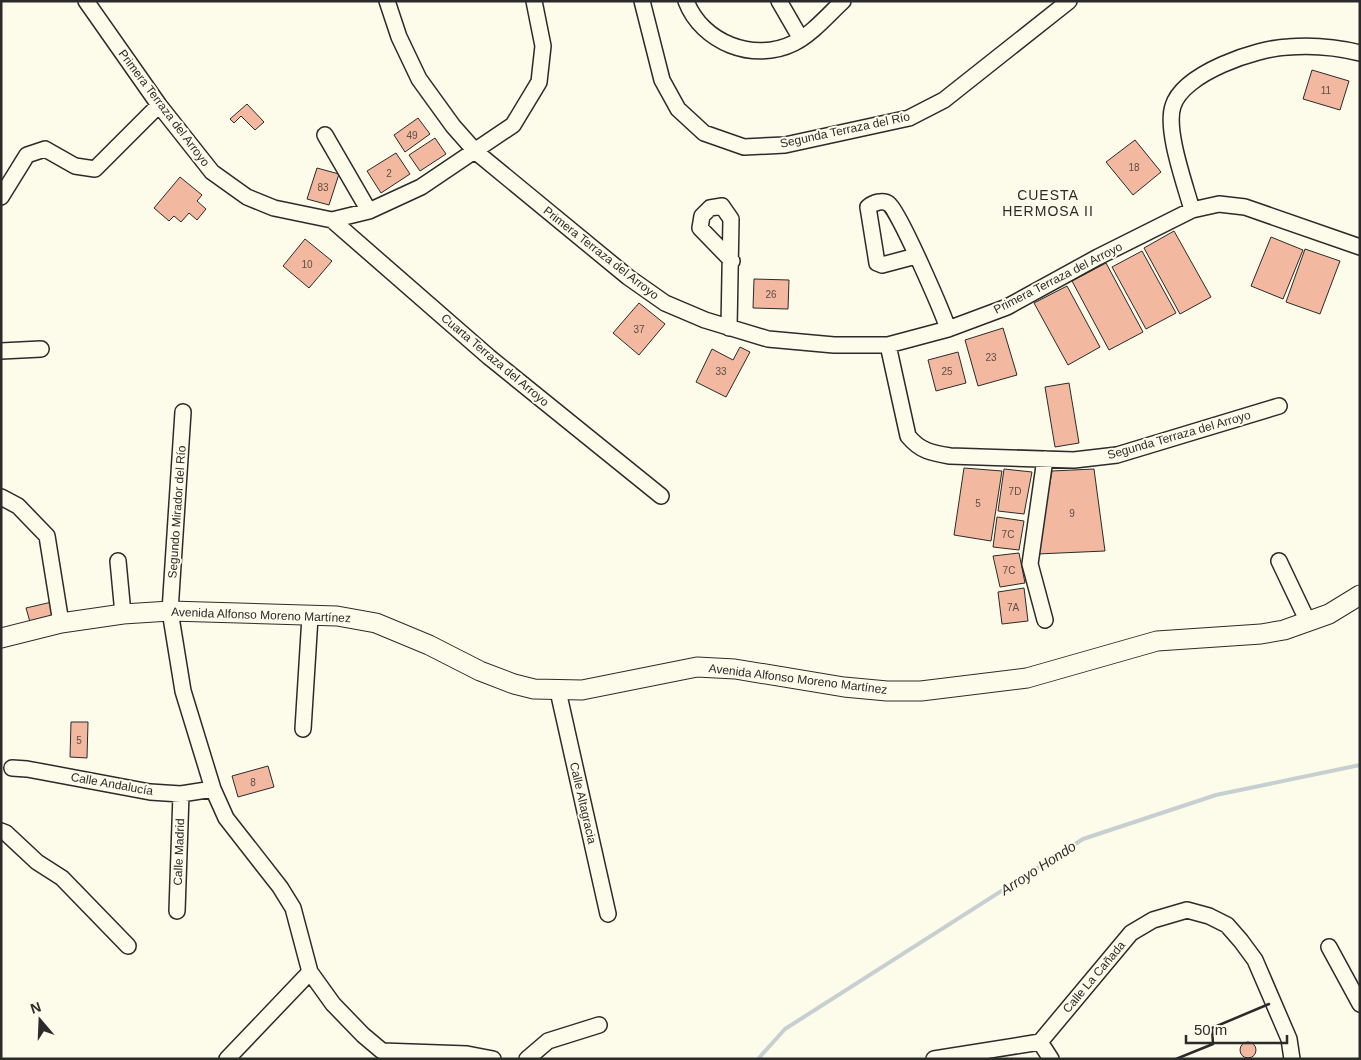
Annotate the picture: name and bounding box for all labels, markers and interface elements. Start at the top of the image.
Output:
street label: Primera Terraza del Arroyo [116,47,213,169]
house number: 11 [1321,85,1332,96]
street label: Segunda Terraza del Río [779,109,912,151]
house number: 49 [406,130,418,141]
house number: 18 [1128,162,1140,173]
house number: 2 [386,168,392,179]
house number: 83 [317,182,329,193]
district label: CUESTA HERMOSA II [1002,187,1094,219]
street label: Primera Terraza del Arroyo [541,204,662,303]
street label: Primera Terraza del Arroyo [991,239,1125,317]
house number: 10 [301,259,313,270]
house number: 26 [765,289,777,300]
street label: Cuarta Terraza del Arroyo [438,311,552,409]
house number: 37 [633,324,645,335]
house number: 23 [985,352,997,363]
house number: 33 [715,366,727,377]
house number: 25 [941,366,953,377]
street label: Segunda Terraza del Arroyo [1106,408,1253,462]
street label: Segundo Mirador del Río [165,445,189,579]
house number: 7D [1009,486,1021,497]
house number: 5 [975,498,981,509]
house number: 9 [1069,508,1075,519]
house number: 7C [1002,529,1014,540]
house number: 7C [1003,565,1015,576]
house number: 7A [1007,602,1019,613]
street label: Avenida Alfonso Moreno Martínez [171,605,351,625]
street label: Avenida Alfonso Moreno Martínez [708,661,888,697]
house number: 5 [76,735,82,746]
street label: Calle Altagracia [567,761,599,846]
street label: Calle Andalucía [70,770,155,798]
house number: 8 [250,777,256,788]
street label: Calle Madrid [171,818,187,886]
water label: Arroyo Hondo [997,838,1079,899]
street label: Calle La Cañada [1060,938,1128,1016]
north arrow [15,995,65,1045]
text: N [28,998,43,1017]
scale bar [1186,1012,1287,1044]
text: 50 m [1194,1021,1227,1038]

